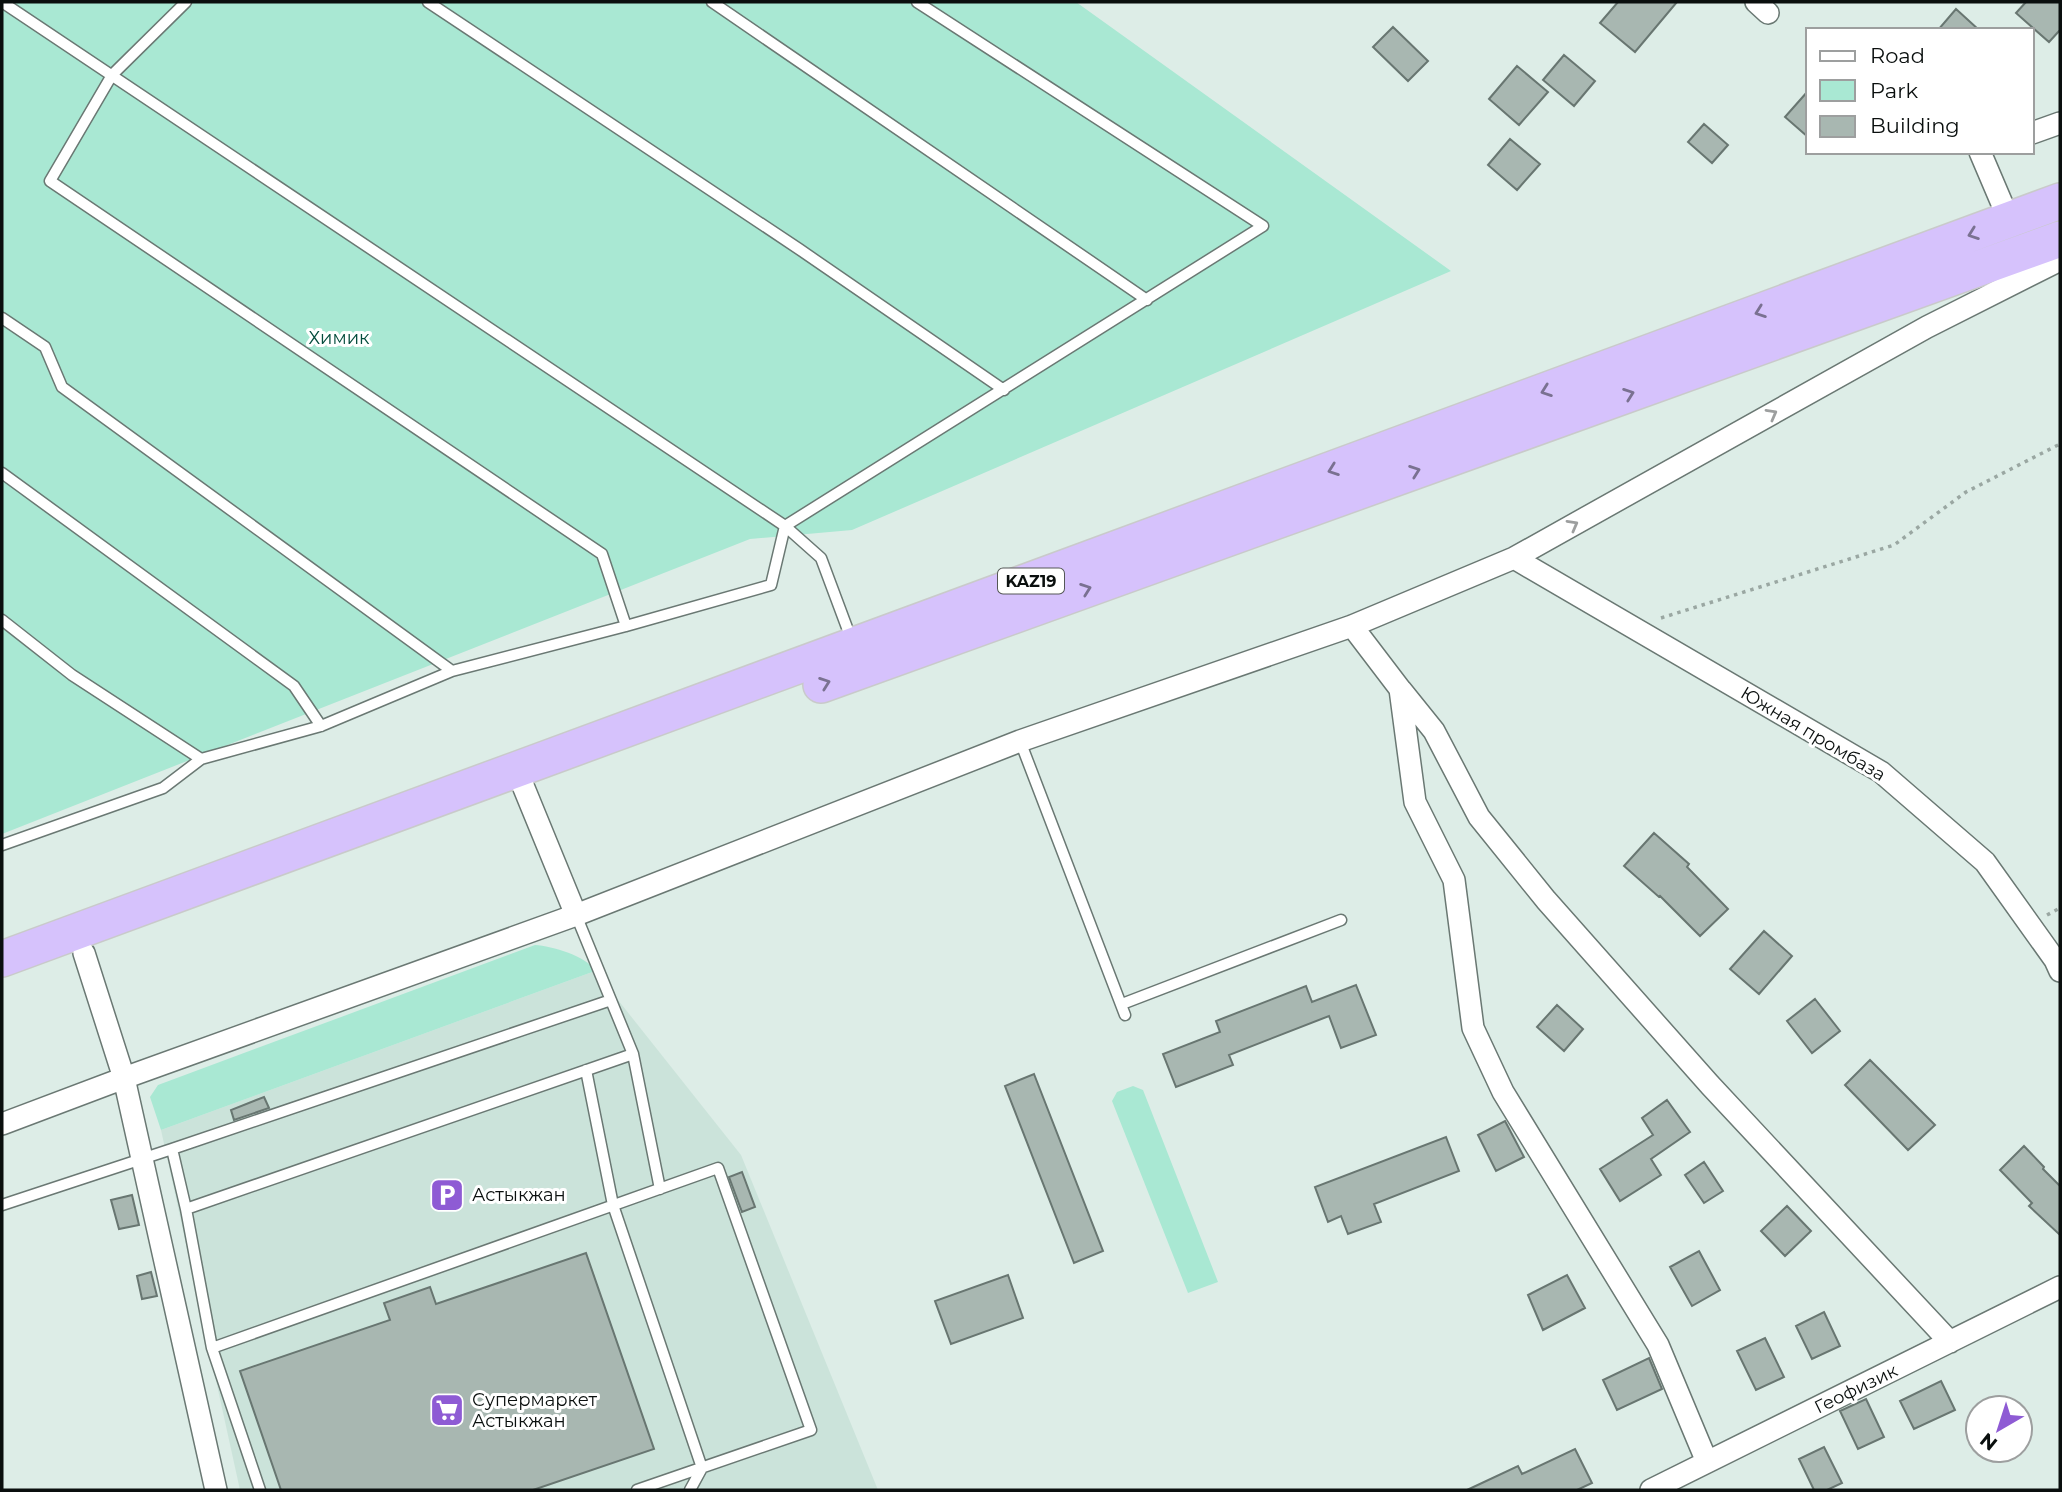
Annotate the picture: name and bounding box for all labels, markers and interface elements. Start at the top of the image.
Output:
legend [1806,28,2034,154]
text: Road [1870,43,1925,68]
text: Park [1870,78,1918,103]
text: Building [1870,113,1960,138]
one-way arrow [1968,225,1980,239]
one-way arrow [1754,304,1766,318]
park label: Химик [309,327,370,349]
one-way arrow [1541,383,1553,397]
one-way arrow [1623,388,1635,402]
one-way arrow [1765,409,1777,422]
one-way arrow [1327,461,1339,475]
one-way arrow [1409,465,1421,479]
one-way arrow [1566,520,1579,533]
road number: KAZ19 [998,568,1064,594]
one-way arrow [1079,583,1091,597]
one-way arrow [819,677,831,691]
street label: Южная промбаза [1737,682,1889,786]
parking icon: Астыкжан [428,1176,466,1214]
place label: Астыкжан [472,1184,566,1206]
street label: Геофизик [1811,1359,1902,1419]
place label: Супермаркет Астыкжан [472,1389,597,1432]
supermarket icon: Супермаркет Астыкжан [428,1391,466,1429]
north arrow [1964,1394,2034,1464]
text: N [1975,1428,2002,1456]

